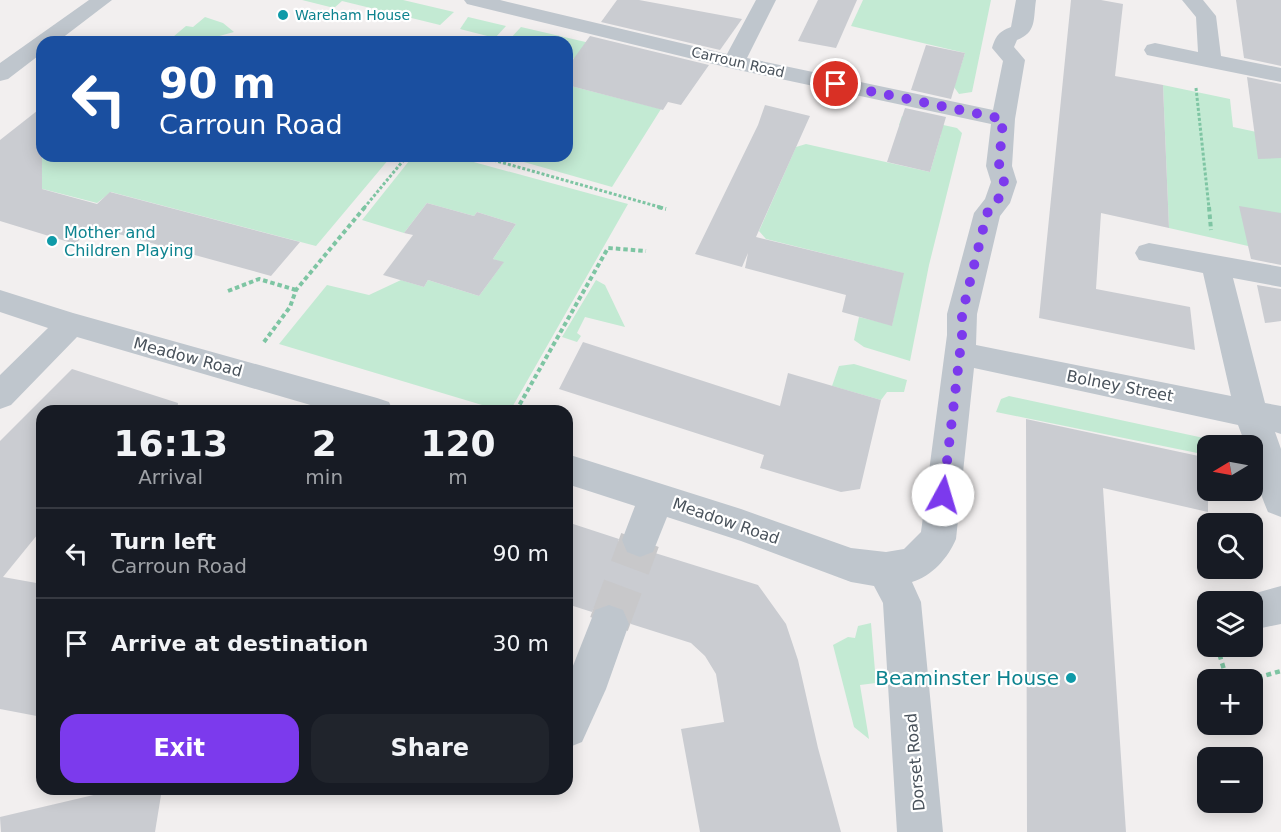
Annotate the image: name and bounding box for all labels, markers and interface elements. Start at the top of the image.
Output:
place label: Wareham House [295,7,410,23]
marker: Wareham House [276,8,290,22]
street label: Carroun Road [690,43,786,81]
pin [810,58,861,109]
text: 90 m [159,59,276,108]
icon: left [60,60,138,138]
icon: arrive [819,67,852,100]
text: Carroun Road [159,109,343,140]
place label: Mother and Children Playing [64,223,194,260]
marker: Mother and Children Playing [45,234,59,248]
street label: Meadow Road [132,333,244,381]
street label: Bolney Street [1065,366,1175,406]
text: 16:13 [113,423,228,464]
text: 2 [312,423,337,464]
text: 120 [420,423,496,464]
north arrow [1197,435,1263,501]
map controls [1197,435,1263,813]
position arrow [911,463,975,527]
text: Arrival [138,465,203,489]
text: min [305,465,343,489]
text: m [448,465,468,489]
street label: Meadow Road [670,494,782,548]
button: search [1197,513,1263,579]
text: Turn left [111,529,216,554]
icon: left [60,537,93,570]
text: 90 m [493,541,549,566]
text: Carroun Road [111,554,247,578]
button: layers [1197,591,1263,657]
icon: arrive [60,627,93,660]
text: Arrive at destination [111,631,368,656]
text: 30 m [493,631,549,656]
place label: Beaminster House [875,666,1059,690]
button: + [1197,669,1263,735]
marker: Beaminster House [1064,671,1078,685]
street label: Dorset Road [901,712,929,812]
button: Exit [60,714,299,783]
button: Share [311,714,549,783]
button: − [1197,747,1263,813]

